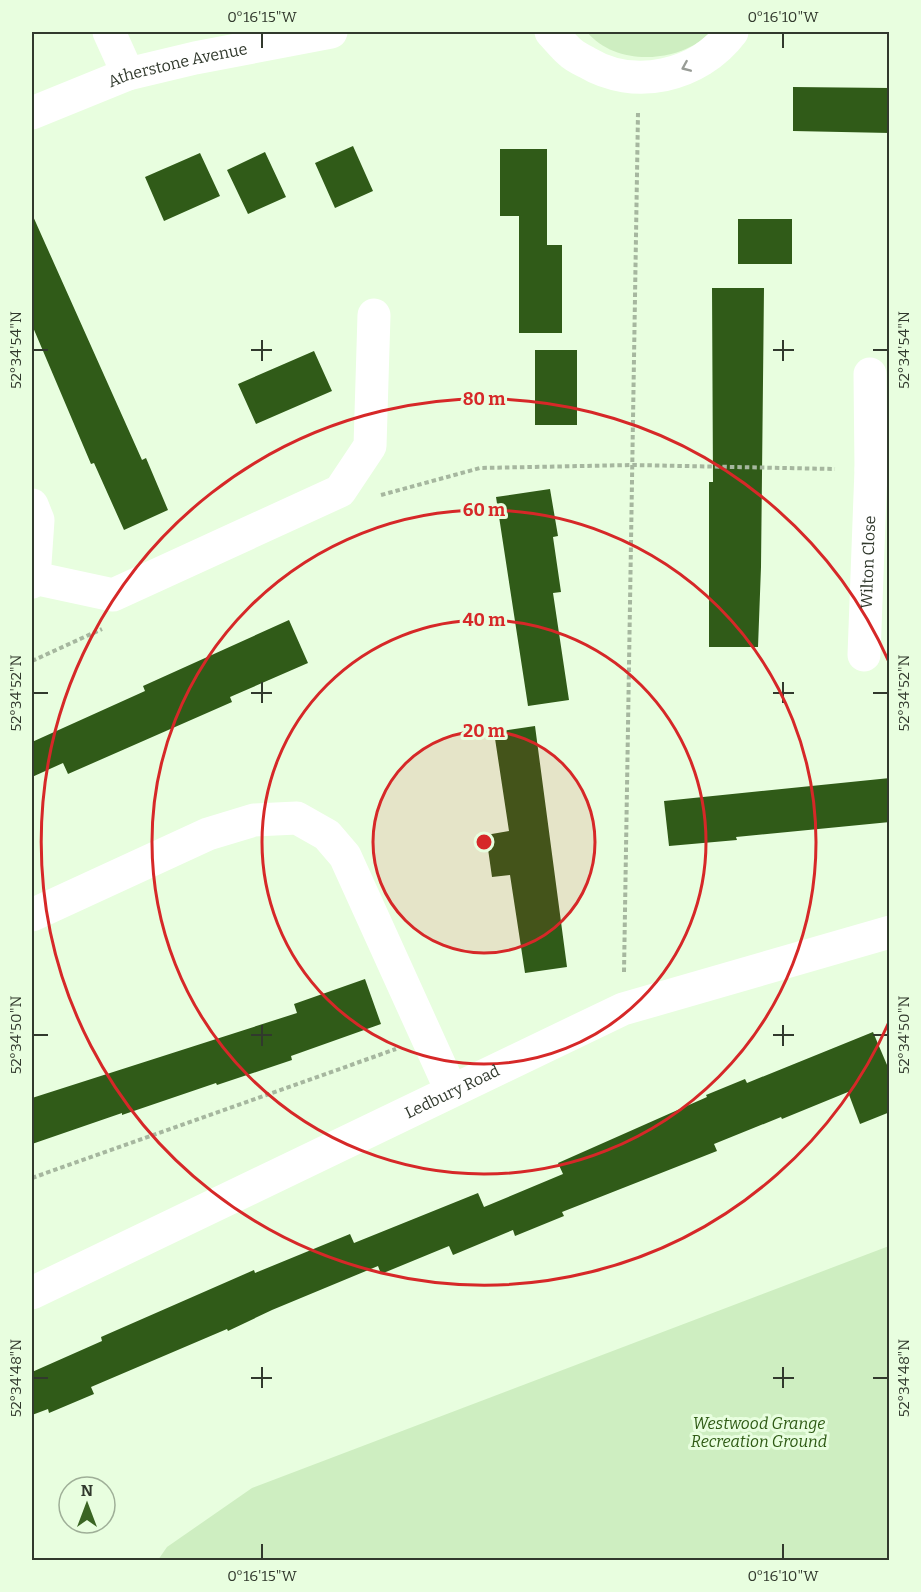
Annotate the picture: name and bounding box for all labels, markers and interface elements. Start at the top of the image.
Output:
text: 0°16'15"W [227,8,297,26]
text: 0°16'10"W [747,8,819,26]
street label: Atherstone Avenue [105,39,249,91]
one-way arrow [682,60,693,72]
text: 52°34'54"N [7,311,25,389]
text: 52°34'54"N [895,311,913,389]
text: 80 m [463,388,505,410]
text: 60 m [463,499,505,521]
street label: Wilton Close [856,515,879,609]
text: 40 m [463,609,505,631]
text: 52°34'52"N [7,654,25,731]
text: 52°34'52"N [895,654,913,731]
text: 20 m [463,720,505,742]
centre of rings [474,832,494,852]
text: 52°34'50"N [7,996,25,1074]
text: 52°34'50"N [895,996,913,1074]
street label: Ledbury Road [402,1060,503,1122]
text: 52°34'48"N [7,1339,25,1417]
text: 52°34'48"N [895,1339,913,1417]
park label: Westwood Grange Recreation Ground [691,1414,827,1451]
north arrow [57,1475,117,1535]
text: N [81,1481,93,1500]
text: 0°16'15"W [227,1567,297,1585]
text: 0°16'10"W [747,1567,819,1585]

